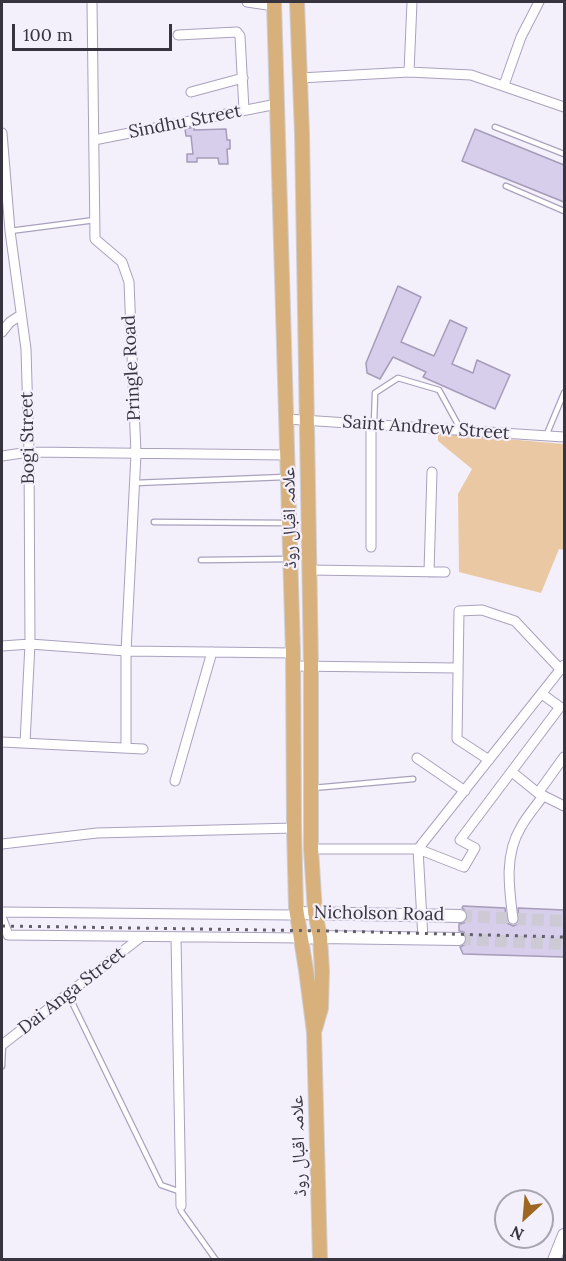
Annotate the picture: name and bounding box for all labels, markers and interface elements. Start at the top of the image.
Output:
scale bar [15,12,176,50]
text: 100 m [23,23,73,46]
street label: Sindhu Street [127,101,243,143]
street label: Pringle Road [118,314,146,422]
street label: Bogi Street [16,391,40,485]
street label: Saint Andrew Street [342,411,510,445]
street label: علامہ اقبال روڈ [278,467,302,569]
street label: Nicholson Road [313,902,445,926]
street label: Dai Anga Street [14,943,130,1039]
street label: علامہ اقبال روڈ [286,1095,312,1197]
north arrow [494,1189,554,1249]
text: N [507,1222,527,1245]

